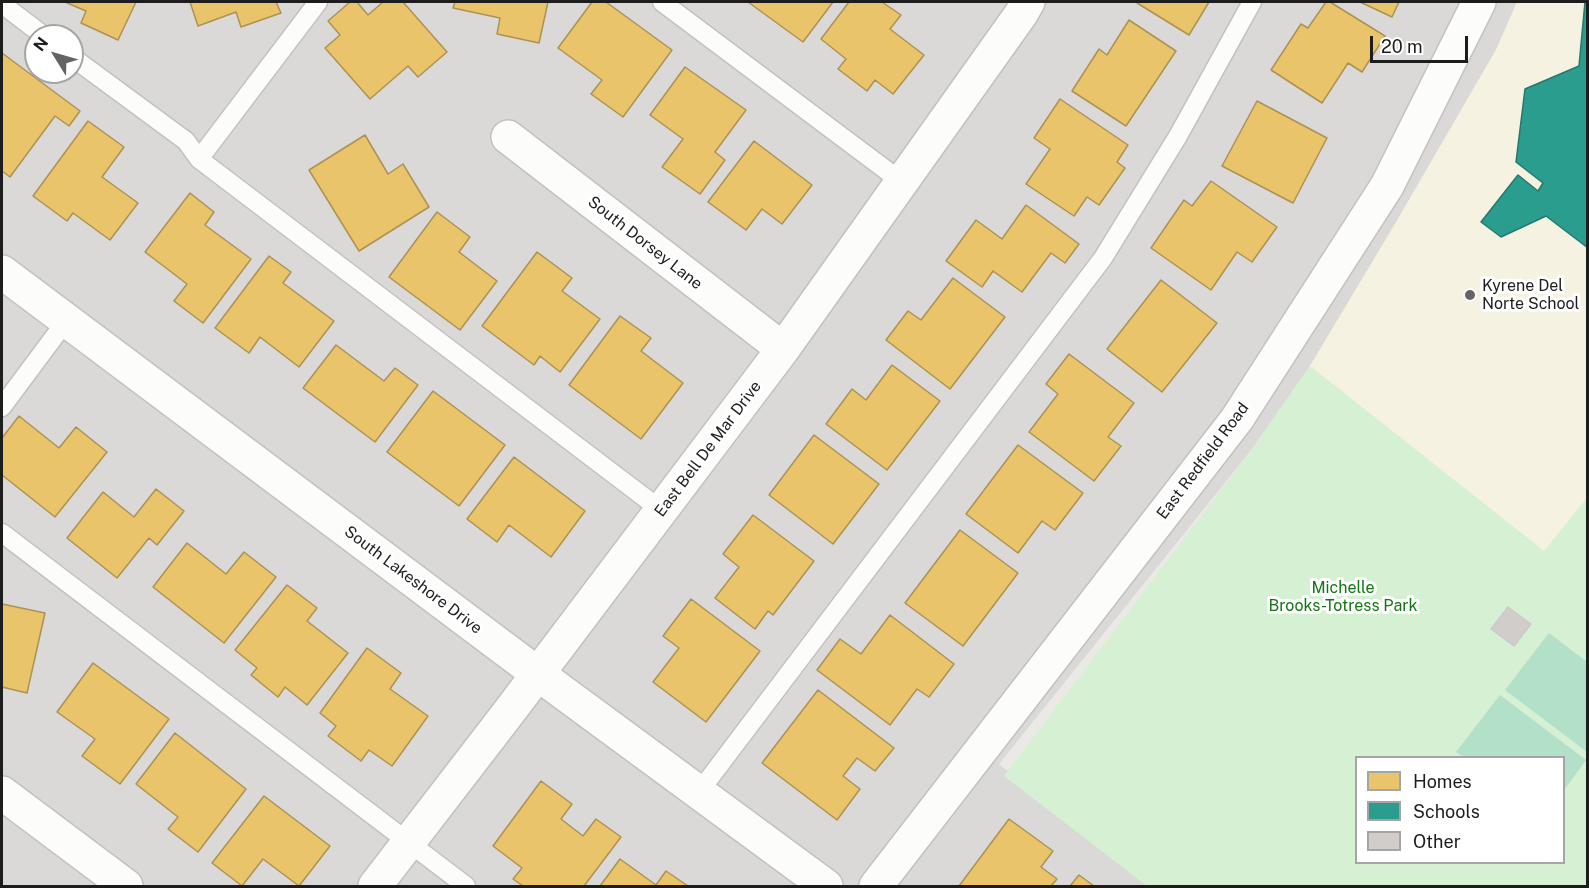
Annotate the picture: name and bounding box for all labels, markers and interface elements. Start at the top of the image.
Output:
north arrow [24,24,84,84]
scale bar [1373,24,1470,62]
text: N [29,33,52,55]
text: 20 m [1381,36,1423,57]
street label: South Dorsey Lane [584,192,706,294]
place label: Kyrene Del Norte School [1482,276,1579,314]
marker: Kyrene Del Norte School [1463,288,1477,302]
street label: East Bell De Mar Drive [651,377,765,521]
street label: East Redfield Road [1153,399,1253,523]
street label: South Lakeshore Drive [340,522,486,638]
park label: Michelle Brooks-Totress Park [1269,578,1417,616]
legend [1355,756,1565,864]
text: Homes [1413,771,1472,792]
text: Schools [1413,801,1480,822]
text: Other [1413,831,1461,852]

